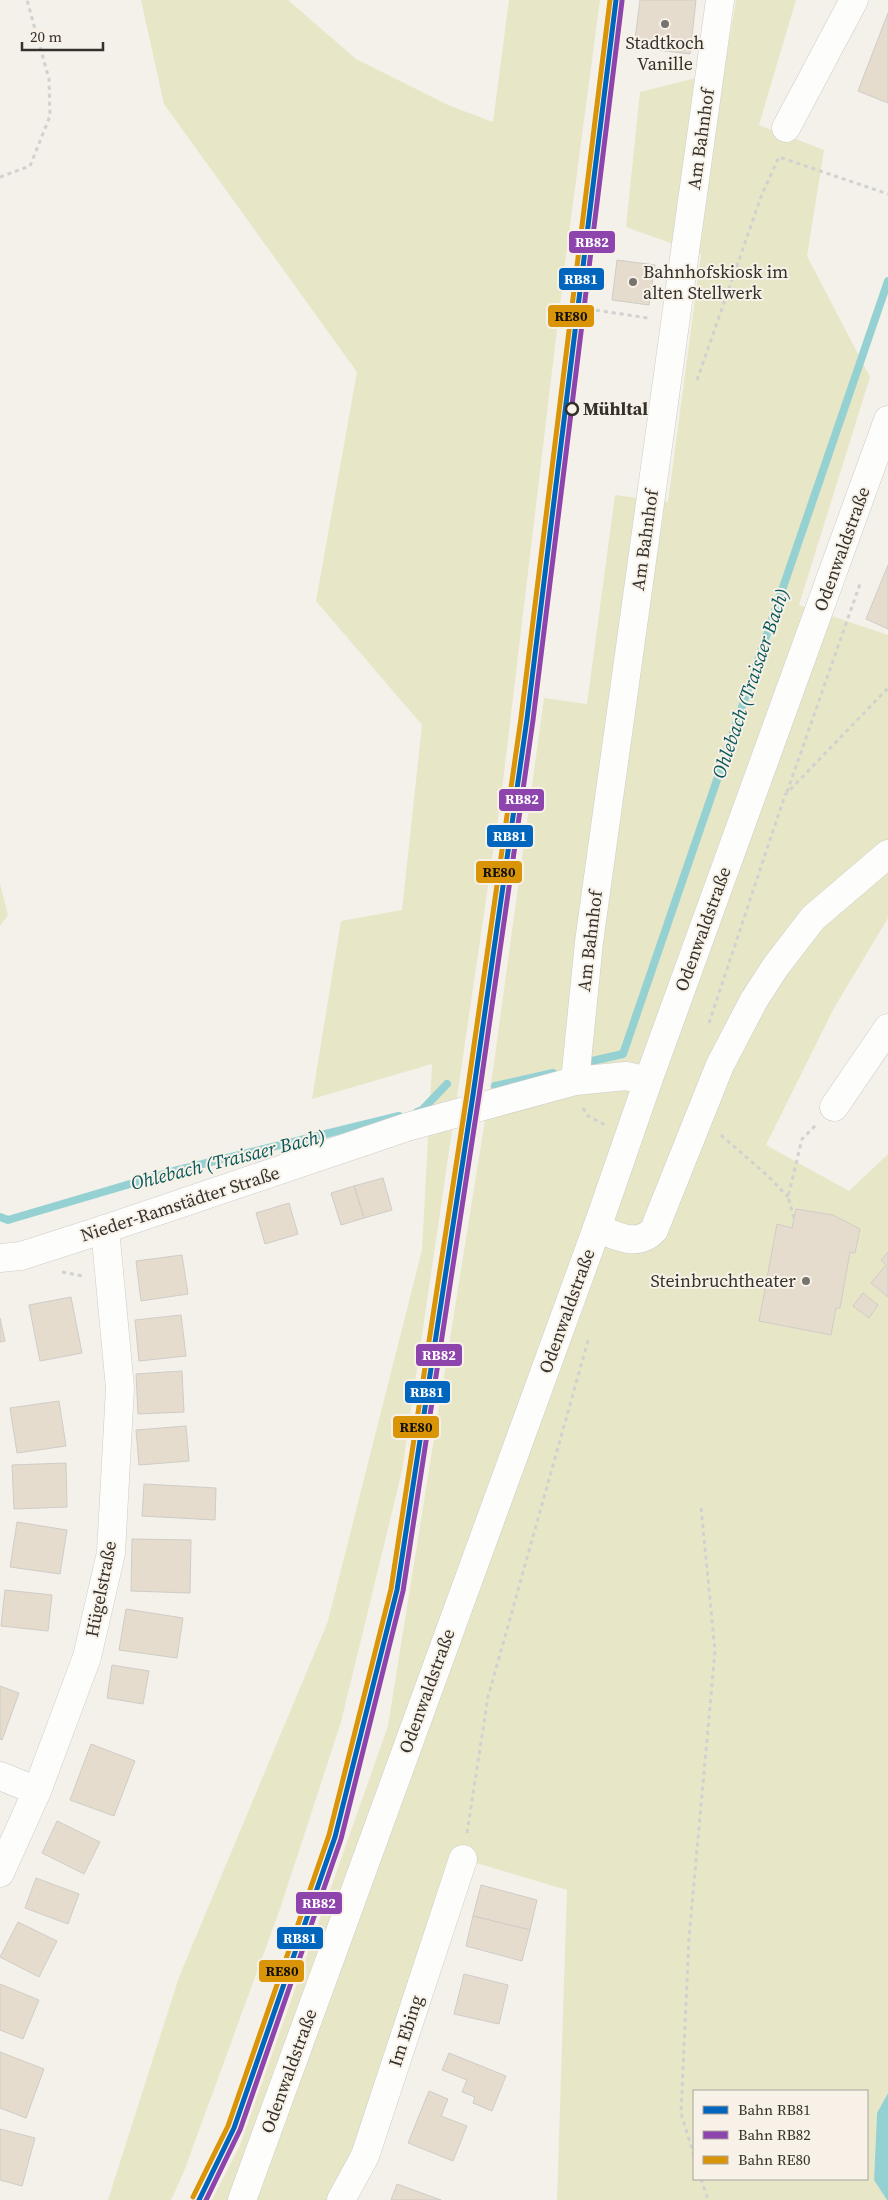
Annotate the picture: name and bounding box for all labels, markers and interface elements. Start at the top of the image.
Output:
marker: Stadtkoch Vanille [659,18,671,30]
scale bar [22,20,104,52]
text: 20 m [30,26,62,47]
place label: Stadtkoch Vanille [626,30,705,76]
street label: Am Bahnhof [681,85,720,191]
line badge: RB82 [568,230,616,254]
text: RB82 [575,232,609,252]
place label: Bahnhofskiosk im alten Stellwerk [643,259,788,305]
line badge: RB81 [558,267,605,291]
text: RB81 [564,269,598,289]
marker: Bahnhofskiosk im alten Stellwerk [627,276,639,288]
line badge: RE80 [547,304,595,328]
text: RE80 [554,306,588,326]
place label: Mühltal [583,396,648,421]
marker: Mühltal [565,402,579,416]
street label: Odenwaldstraße [807,483,876,615]
street label: Am Bahnhof [625,486,664,592]
water label: Ohlebach (Traisaer Bach) [705,584,795,782]
line badge: RB82 [498,788,545,812]
text: RB82 [505,789,539,809]
line badge: RB81 [486,824,534,848]
text: RB81 [493,826,527,846]
line badge: RE80 [475,860,523,884]
text: RE80 [482,862,516,882]
street label: Odenwaldstraße [668,863,737,995]
street label: Am Bahnhof [571,887,608,993]
water label: Ohlebach (Traisaer Bach) [128,1122,328,1196]
street label: Nieder-Ramstädter Straße [77,1159,283,1248]
street label: Odenwaldstraße [532,1245,601,1377]
place label: Steinbruchtheater [651,1268,796,1293]
marker: Steinbruchtheater [800,1275,812,1287]
line badge: RB82 [415,1343,463,1367]
text: RB82 [422,1345,456,1365]
line badge: RB81 [404,1380,451,1404]
text: RB81 [410,1382,444,1402]
line badge: RE80 [392,1415,440,1439]
text: RE80 [399,1417,433,1437]
street label: Hügelstraße [79,1539,122,1639]
street label: Odenwaldstraße [392,1625,461,1757]
line badge: RB82 [295,1891,343,1915]
text: RB82 [302,1893,336,1913]
line badge: RB81 [276,1926,324,1950]
text: RB81 [283,1928,317,1948]
line badge: RE80 [258,1959,305,1983]
text: RE80 [265,1961,299,1981]
street label: Im Ebing [382,1992,429,2070]
street label: Odenwaldstraße [254,2005,323,2137]
legend [693,2090,868,2180]
text: Bahn RB81 [738,2099,811,2120]
text: Bahn RB82 [738,2124,811,2145]
text: Bahn RE80 [738,2149,810,2170]

